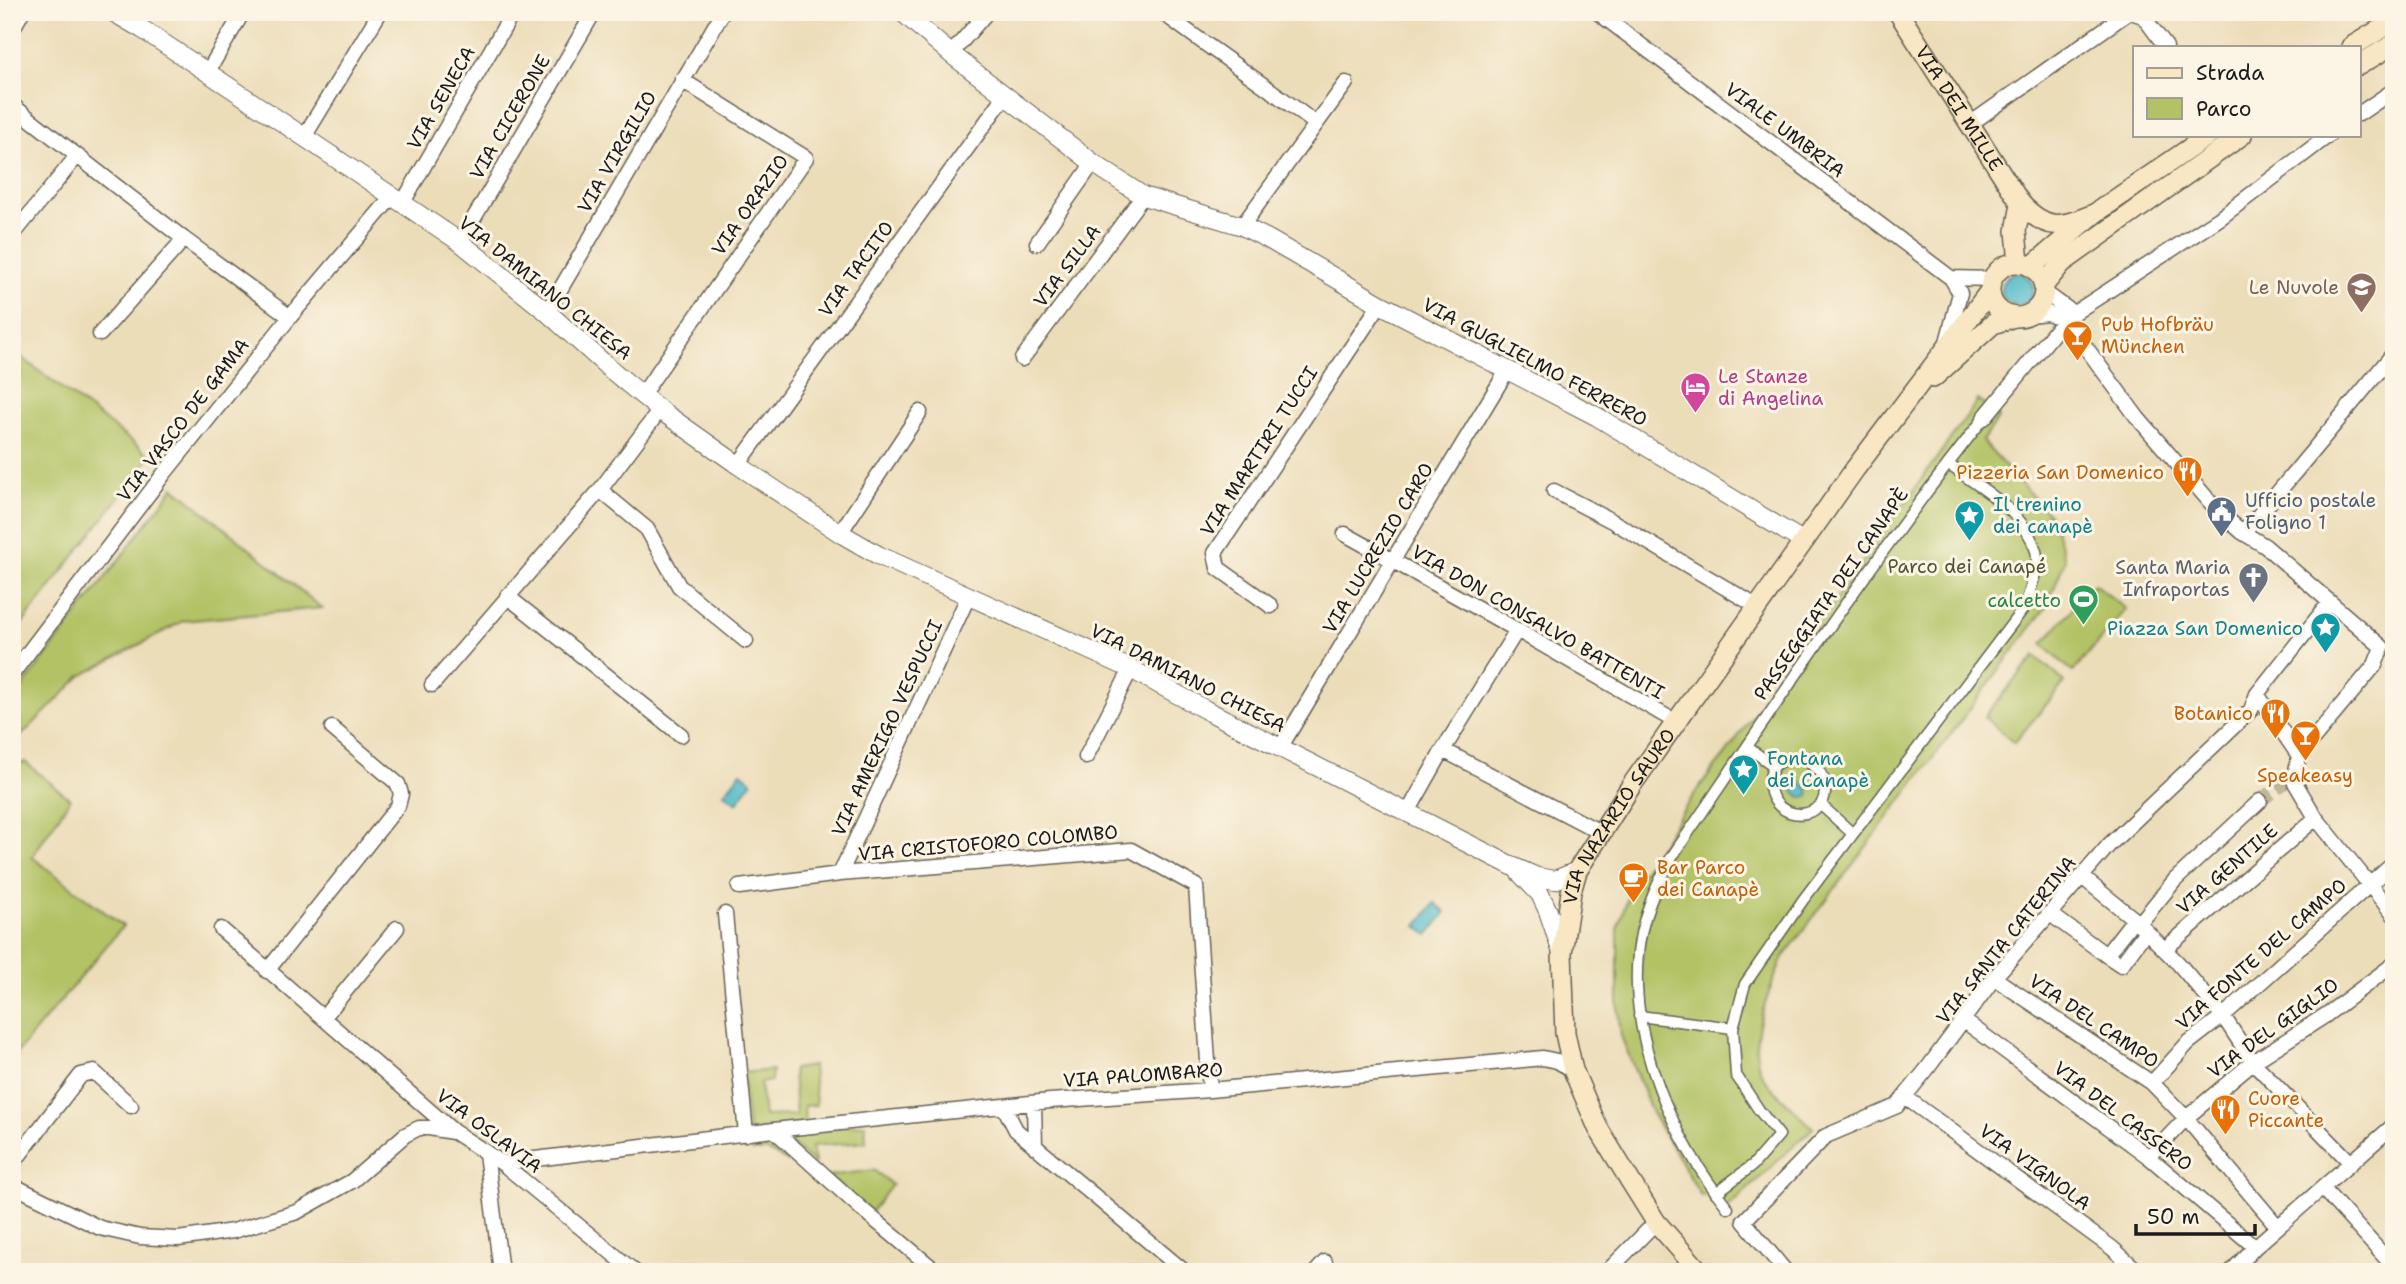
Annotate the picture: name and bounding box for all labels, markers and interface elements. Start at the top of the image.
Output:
street label: VIA DEI MILLE [1910,40,2009,176]
street label: VIA SENECA [401,41,481,154]
legend [2133,46,2360,136]
street label: VIA CICERONE [464,50,556,184]
text: Strada [2196,59,2264,87]
street label: VIALE UMBRIA [1720,77,1850,183]
street label: VIA VIRGILIO [572,86,662,218]
text: Parco [2196,95,2251,123]
street label: VIA ORAZIO [706,149,794,261]
street label: VIA DAMIANO CHIESA [453,210,637,366]
street label: VIA TACITO [813,216,899,322]
street label: VIA SILLA [1028,219,1106,312]
school or university icon: Le Nuvole [2345,270,2379,314]
place label: Le Nuvole [2249,275,2339,300]
street label: VIA GUGLIELMO FERRERO [1418,292,1652,432]
place label: Pub Hofbräu München [2101,312,2214,359]
bar icon: Pub Hofbräu München [2061,318,2095,362]
street label: VIA VASCO DE GAMA [111,333,255,507]
street label: VIA MARTIRI TUCCI [1195,361,1323,541]
place label: Le Stanze di Angelina [1718,364,1823,411]
hotel icon: Le Stanze di Angelina [1678,370,1712,414]
restaurant icon: Pizzeria San Domenico [2170,455,2204,499]
street label: VIA LUCREZIO CARO [1317,458,1439,638]
place label: Pizzeria San Domenico [1956,460,2164,485]
street label: PASSEGGIATA DEI CANAPÈ [1747,482,1914,705]
place label: Ufficio postale Foligno 1 [2245,488,2376,535]
place label: Il trenino dei canapè [1993,492,2093,539]
public building icon: Ufficio postale Foligno 1 [2205,494,2239,538]
place icon: Il trenino dei canapè [1953,498,1987,542]
street label: VIA DON CONSALVO BATTENTI [1407,539,1669,705]
park label: Parco dei Canapé [1888,554,2046,579]
place label: Santa Maria Infraportas [2115,555,2230,602]
church icon: Santa Maria Infraportas [2236,561,2270,605]
sports icon: calcetto [2067,583,2101,627]
place label: calcetto [1988,588,2061,613]
place icon: Piazza San Domenico [2309,611,2343,655]
street label: VIA AMERIGO VESPUCCI [826,616,948,840]
place label: Piazza San Domenico [2107,616,2303,641]
street label: VIA DAMIANO CHIESA [1086,618,1290,738]
restaurant icon: Botanico [2259,696,2293,740]
place label: Botanico [2174,701,2253,726]
bar icon: Speakeasy [2288,719,2322,763]
street label: VIA NAZARIO SAURO [1557,723,1680,906]
place label: Fontana dei Canapè [1767,746,1869,793]
place icon: Fontana dei Canapè [1727,752,1761,796]
place label: Speakeasy [2257,763,2353,788]
street label: VIA GENTILE [2171,818,2283,920]
street label: VIA CRISTOFORO COLOMBO [857,819,1119,867]
street label: VIA SANTA CATERINA [1930,851,2082,1029]
place label: Bar Parco dei Canapè [1657,855,1759,902]
cafe icon: Bar Parco dei Canapè [1617,861,1651,905]
street label: VIA FONTE DEL CAMPO [2170,873,2352,1035]
street label: VIA DEL CAMPO [2024,968,2164,1074]
street label: VIA DEL GIGLIO [2203,972,2343,1084]
street label: VIA DEL CASSERO [2049,1056,2197,1176]
street label: VIA PALOMBARO [1062,1057,1224,1093]
street label: VIA OSLAVIA [431,1083,547,1179]
place label: Cuore Piccante [2248,1086,2324,1133]
restaurant icon: Cuore Piccante [2208,1092,2242,1136]
street label: VIA VIGNOLA [1974,1118,2096,1216]
scale bar [2136,1193,2256,1237]
text: 50 m [2147,1203,2200,1231]

